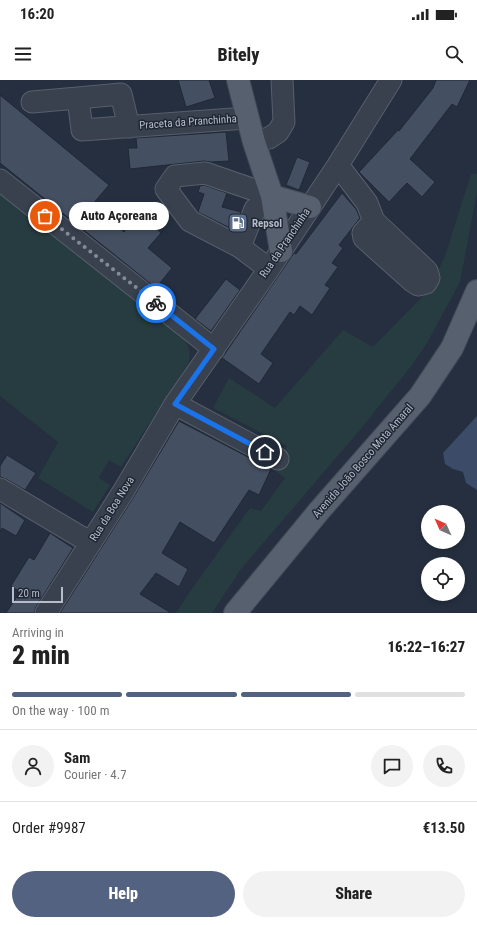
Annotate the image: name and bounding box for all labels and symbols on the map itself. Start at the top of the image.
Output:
street label: Praceta da Pranchinha [139,112,237,132]
pin [28,199,62,233]
callout: Auto Açoreana [69,202,169,230]
street label: Rua da Pranchinha [257,206,313,280]
fuel station icon: Repsol [227,212,249,234]
place label: Repsol [252,217,282,230]
courier [136,283,176,323]
street label: Avenida João Bosco Mota Amaral [310,401,416,521]
pin [248,435,282,469]
street label: Rua da Boa Nova [87,474,137,544]
north arrow [421,505,465,549]
scale bar [12,585,63,604]

